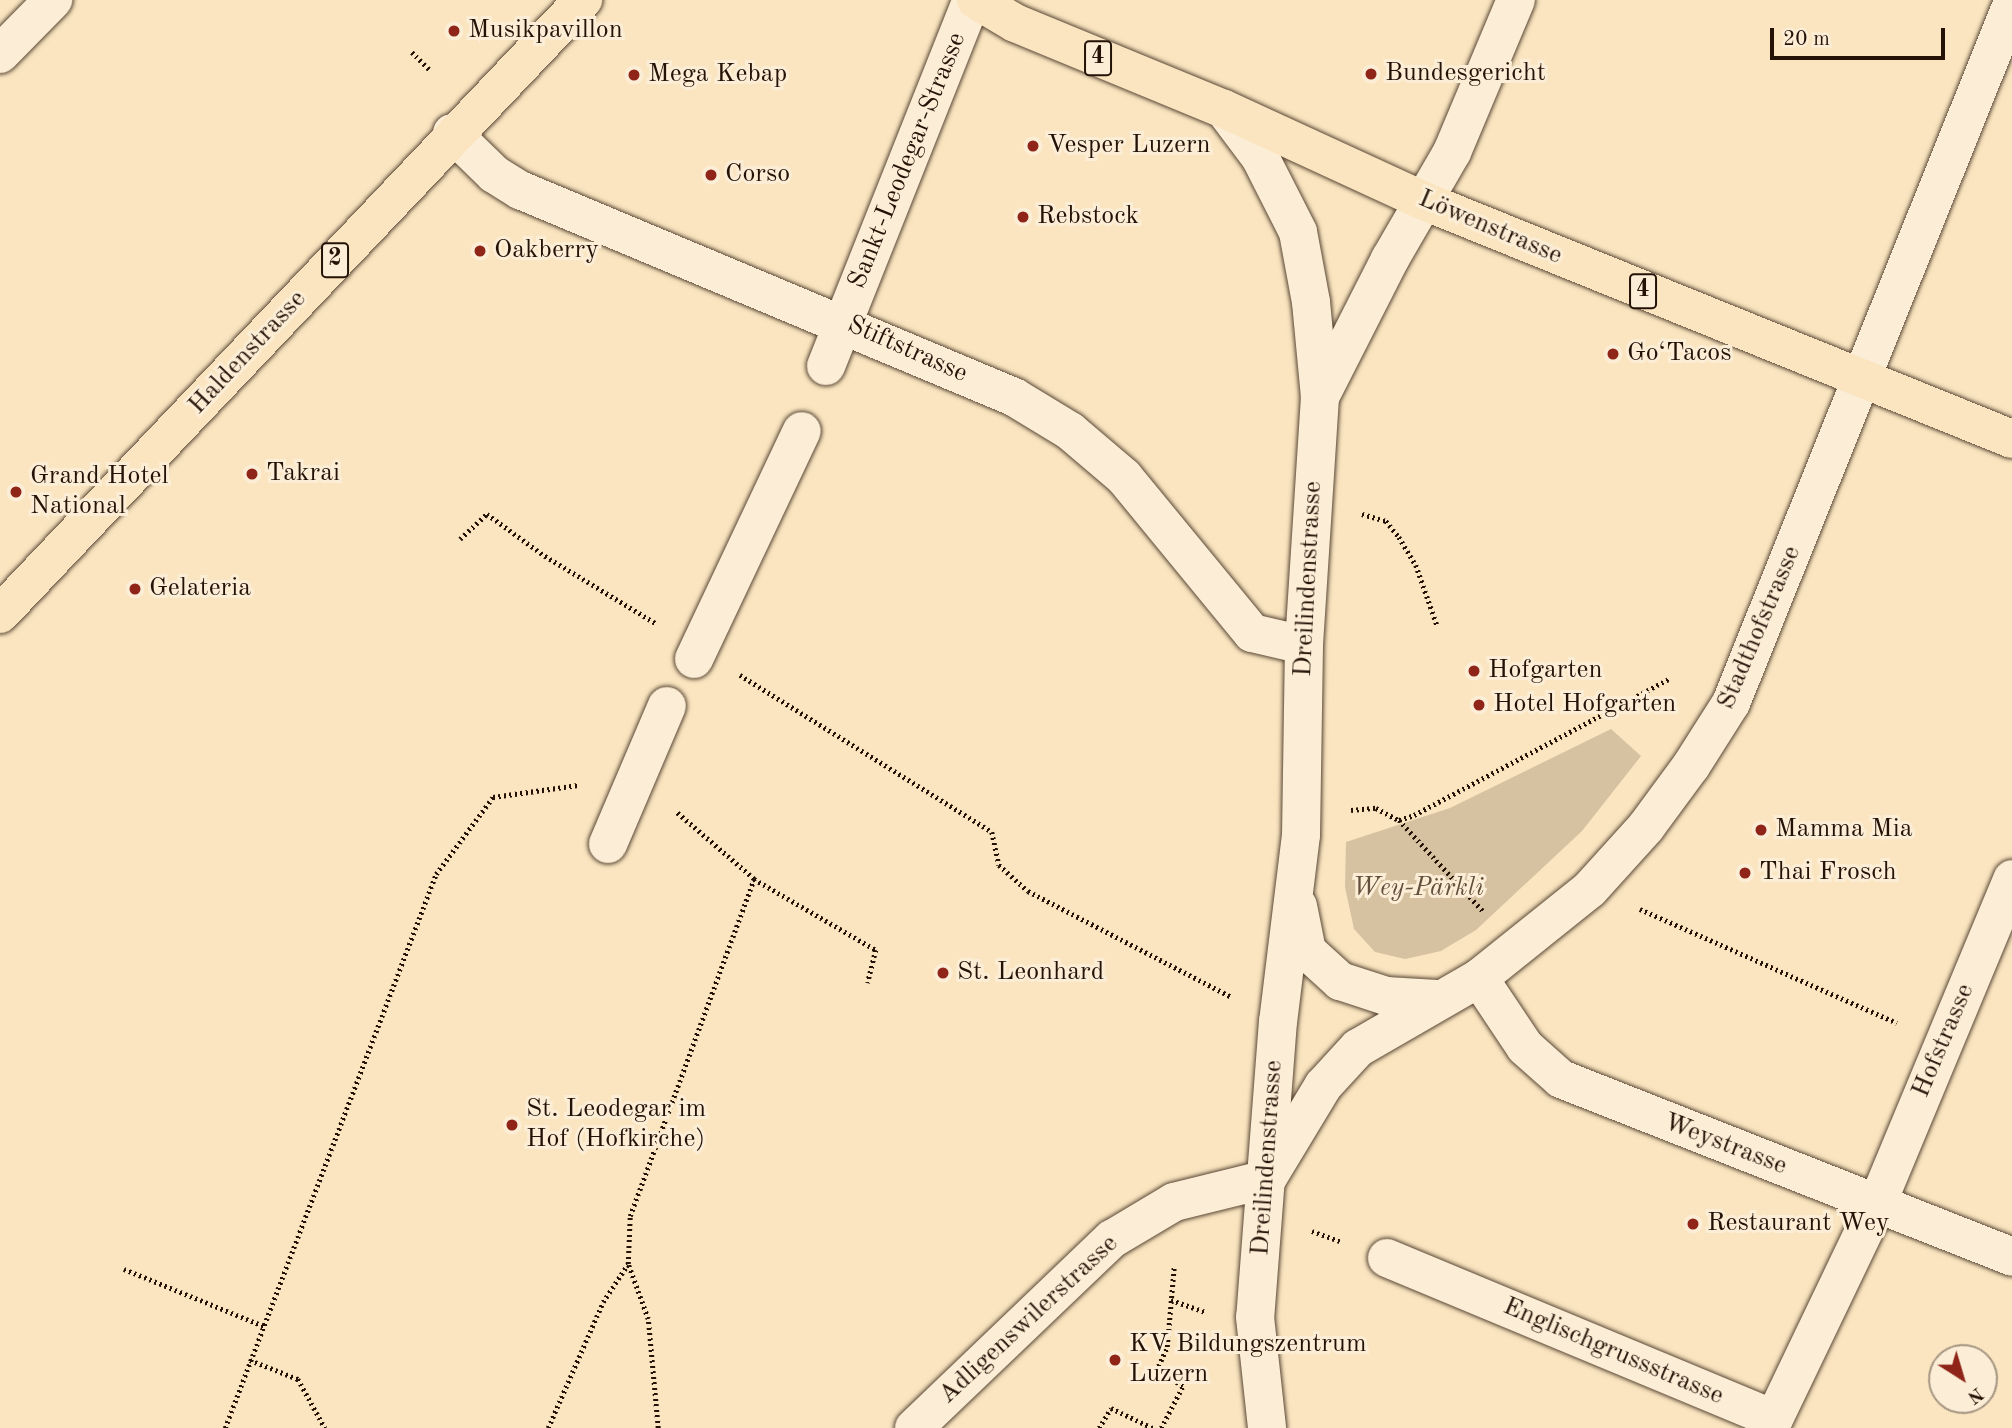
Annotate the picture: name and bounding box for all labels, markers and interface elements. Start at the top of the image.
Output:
scale bar [1774,14,1949,58]
place label: Musikpavillon [468,15,623,47]
marker: Musikpavillon [446,23,462,39]
street label: Sankt-Leodegar-Strasse [842,28,974,294]
text: 20 m [1783,29,1830,50]
road number: 4 [1084,38,1112,78]
place label: Bundesgericht [1385,58,1546,90]
place label: Mega Kebap [648,59,787,91]
marker: Bundesgericht [1363,66,1379,82]
marker: Mega Kebap [626,67,642,83]
place label: Vesper Luzern [1047,130,1211,162]
marker: Vesper Luzern [1025,138,1041,154]
place label: Corso [725,159,790,191]
marker: Corso [703,167,719,183]
street label: Löwenstrasse [1413,184,1567,272]
place label: Rebstock [1037,201,1139,233]
marker: Rebstock [1015,209,1031,225]
place label: Oakberry [494,235,599,267]
road number: 2 [321,240,349,281]
marker: Oakberry [472,243,488,259]
road number: 4 [1629,270,1657,312]
street label: Haldenstrasse [183,284,313,422]
street label: Stiftstrasse [842,310,972,390]
place label: Go‘Tacos [1627,338,1731,370]
marker: Go‘Tacos [1605,346,1621,362]
place label: Takrai [266,458,340,490]
place label: Grand Hotel National [30,461,169,522]
marker: Takrai [244,466,260,482]
street label: Dreilindenstrasse [1288,480,1330,678]
marker: Grand Hotel National [8,484,24,500]
street label: Stadthofstrasse [1711,541,1809,715]
place label: Gelateria [149,573,251,605]
marker: Gelateria [127,581,143,597]
place label: Hofgarten [1488,655,1603,687]
marker: Hofgarten [1466,663,1482,679]
place label: Hotel Hofgarten [1493,689,1676,721]
marker: Hotel Hofgarten [1471,697,1487,713]
place label: Mamma Mia [1775,814,1913,846]
marker: Mamma Mia [1753,822,1769,838]
place label: Thai Frosch [1759,857,1897,889]
marker: Thai Frosch [1737,865,1753,881]
park label: Wey-Pärkli [1352,873,1484,905]
place label: St. Leonhard [957,957,1104,989]
marker: St. Leonhard [935,965,951,981]
street label: Hofstrasse [1906,979,1982,1103]
street label: Dreilindenstrasse [1246,1059,1290,1257]
place label: St. Leodegar im Hof (Hofkirche) [526,1094,706,1156]
street label: Weystrasse [1659,1107,1791,1183]
marker: St. Leodegar im Hof (Hofkirche) [504,1117,520,1133]
place label: Restaurant Wey [1707,1208,1890,1240]
marker: Restaurant Wey [1685,1216,1701,1232]
street label: Adligenswilerstrasse [933,1229,1125,1411]
street label: Englischgrussstrasse [1498,1291,1728,1413]
place label: KV Bildungszentrum Luzern [1129,1329,1367,1390]
north arrow [1928,1344,1998,1414]
marker: KV Bildungszentrum Luzern [1107,1352,1123,1368]
text: N [1963,1383,1986,1407]

